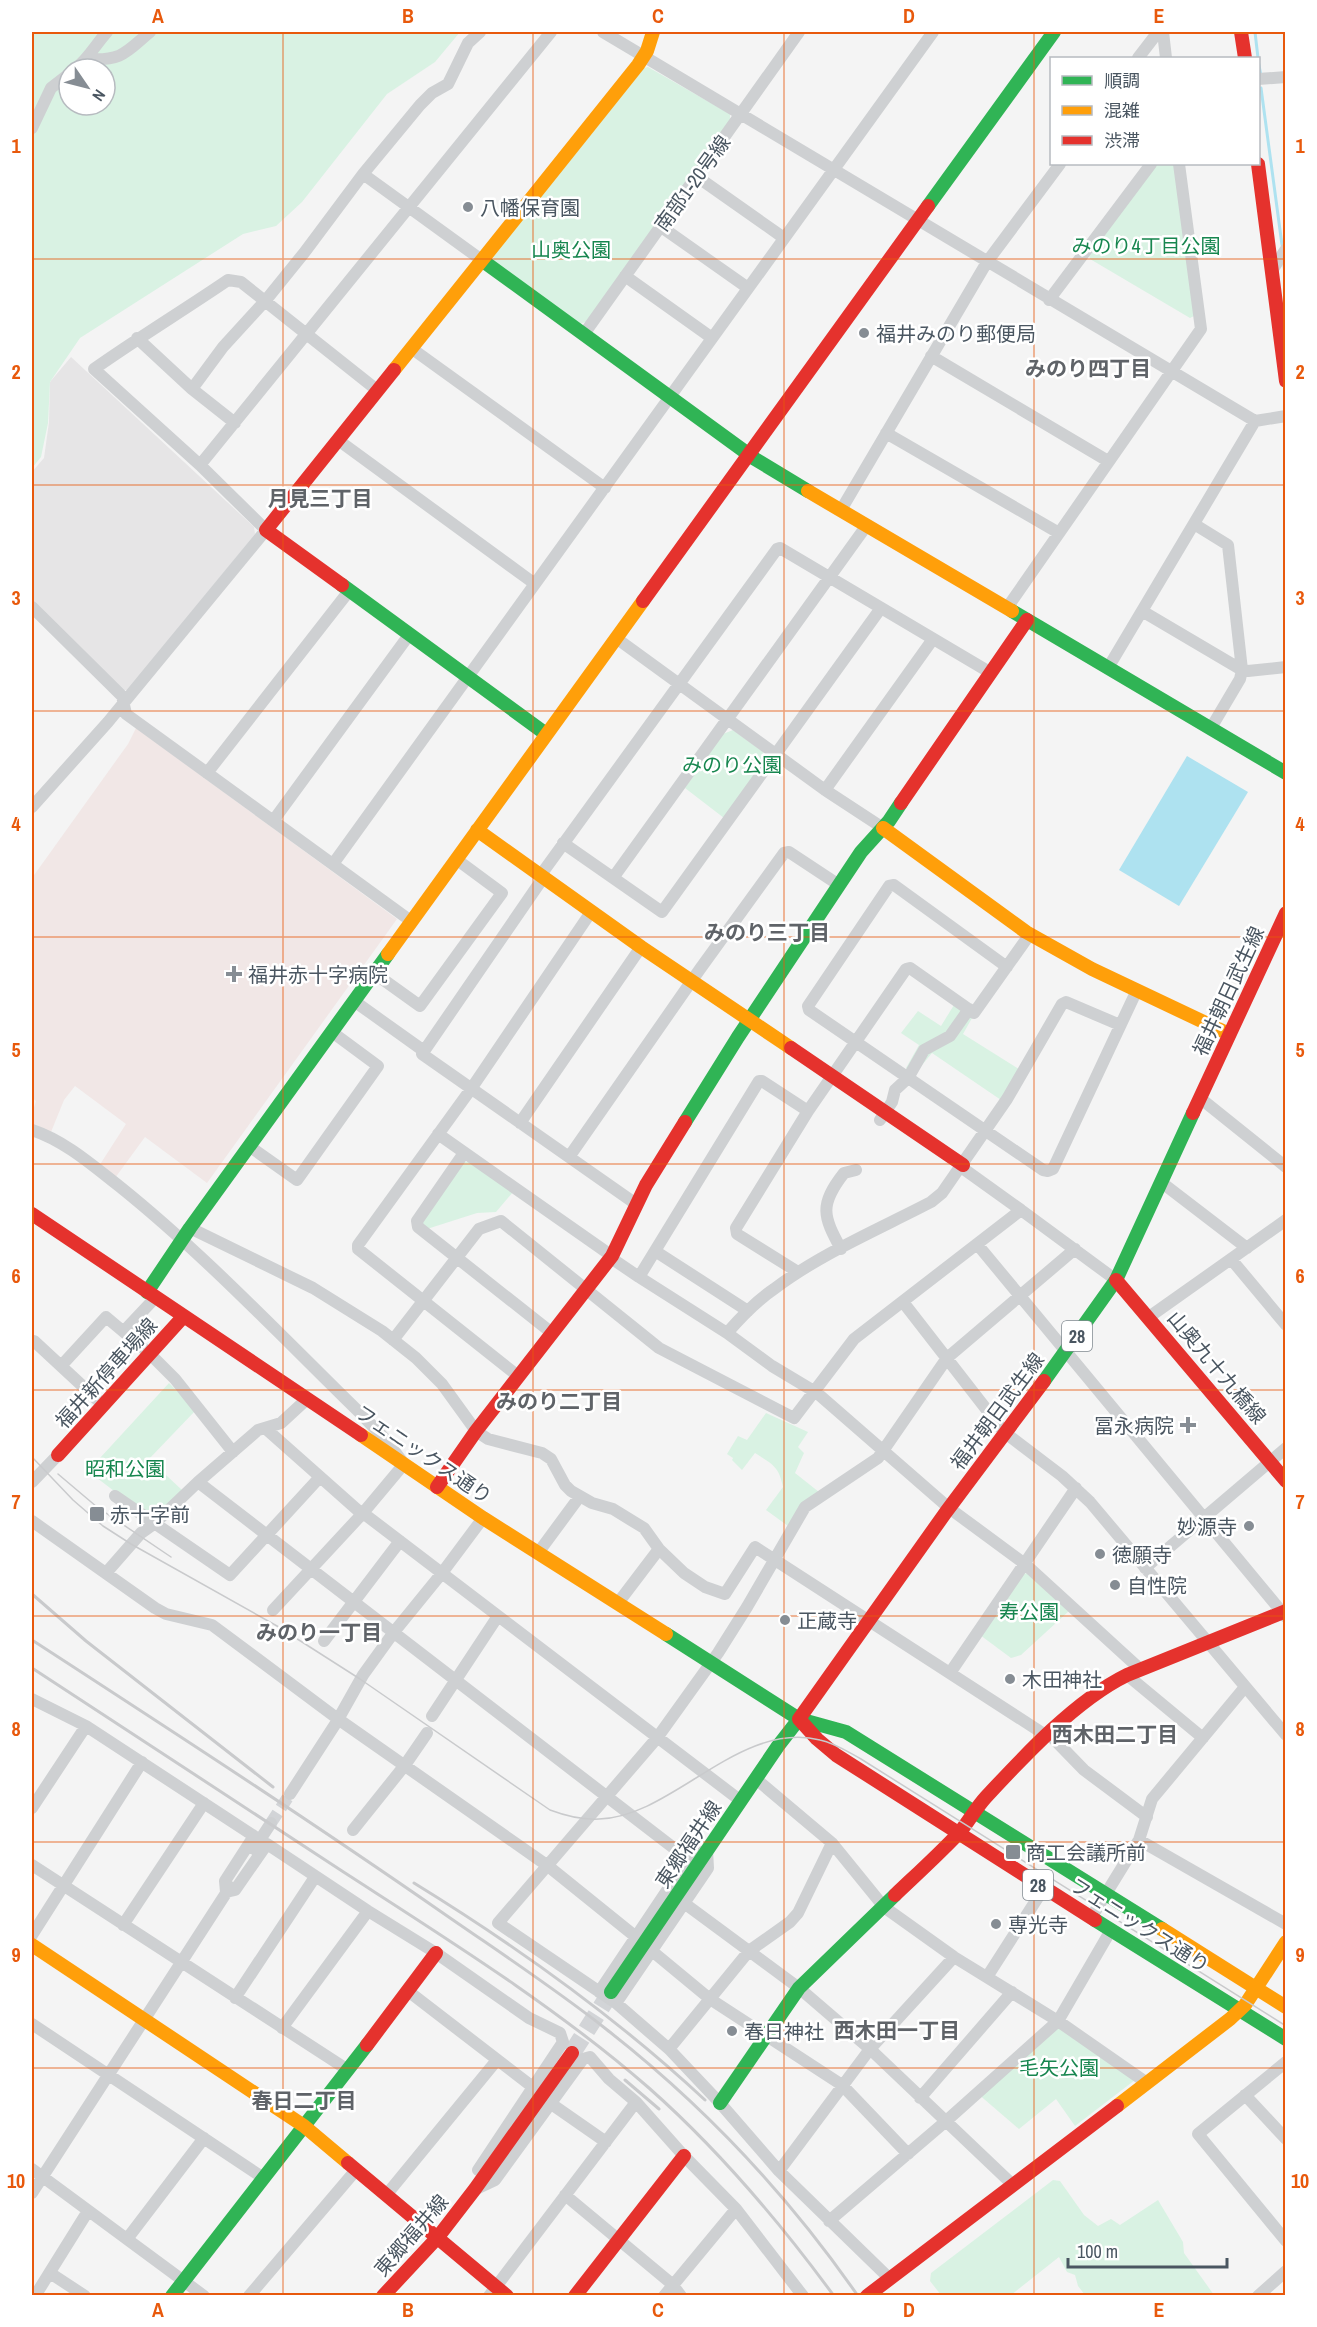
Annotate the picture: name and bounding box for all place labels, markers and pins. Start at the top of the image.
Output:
place label: 八幡保育園 [480,194,580,221]
marker: 八幡保育園 [461,200,475,214]
place label: 福井みのり郵便局 [876,320,1036,347]
marker: 福井みのり郵便局 [857,326,871,340]
place label: 福井赤十字病院 [248,961,388,988]
marker: 福井赤十字病院 [225,965,243,983]
place label: 冨永病院 [1094,1412,1174,1439]
marker: 冨永病院 [1179,1416,1197,1434]
place label: 赤十字前 [110,1501,190,1528]
marker: 赤十字前 [88,1505,106,1523]
place label: 妙源寺 [1177,1513,1237,1540]
marker: 妙源寺 [1242,1519,1256,1533]
place label: 徳願寺 [1112,1541,1172,1568]
marker: 徳願寺 [1093,1547,1107,1561]
place label: 自性院 [1127,1572,1187,1599]
marker: 自性院 [1108,1578,1122,1592]
place label: 正蔵寺 [797,1607,857,1634]
marker: 正蔵寺 [778,1613,792,1627]
place label: 木田神社 [1022,1666,1102,1693]
marker: 木田神社 [1003,1672,1017,1686]
place label: 商工会議所前 [1026,1839,1146,1866]
marker: 商工会議所前 [1004,1843,1022,1861]
place label: 専光寺 [1008,1911,1068,1938]
marker: 専光寺 [989,1917,1003,1931]
place label: 春日神社 [744,2018,824,2045]
marker: 春日神社 [725,2024,739,2038]

